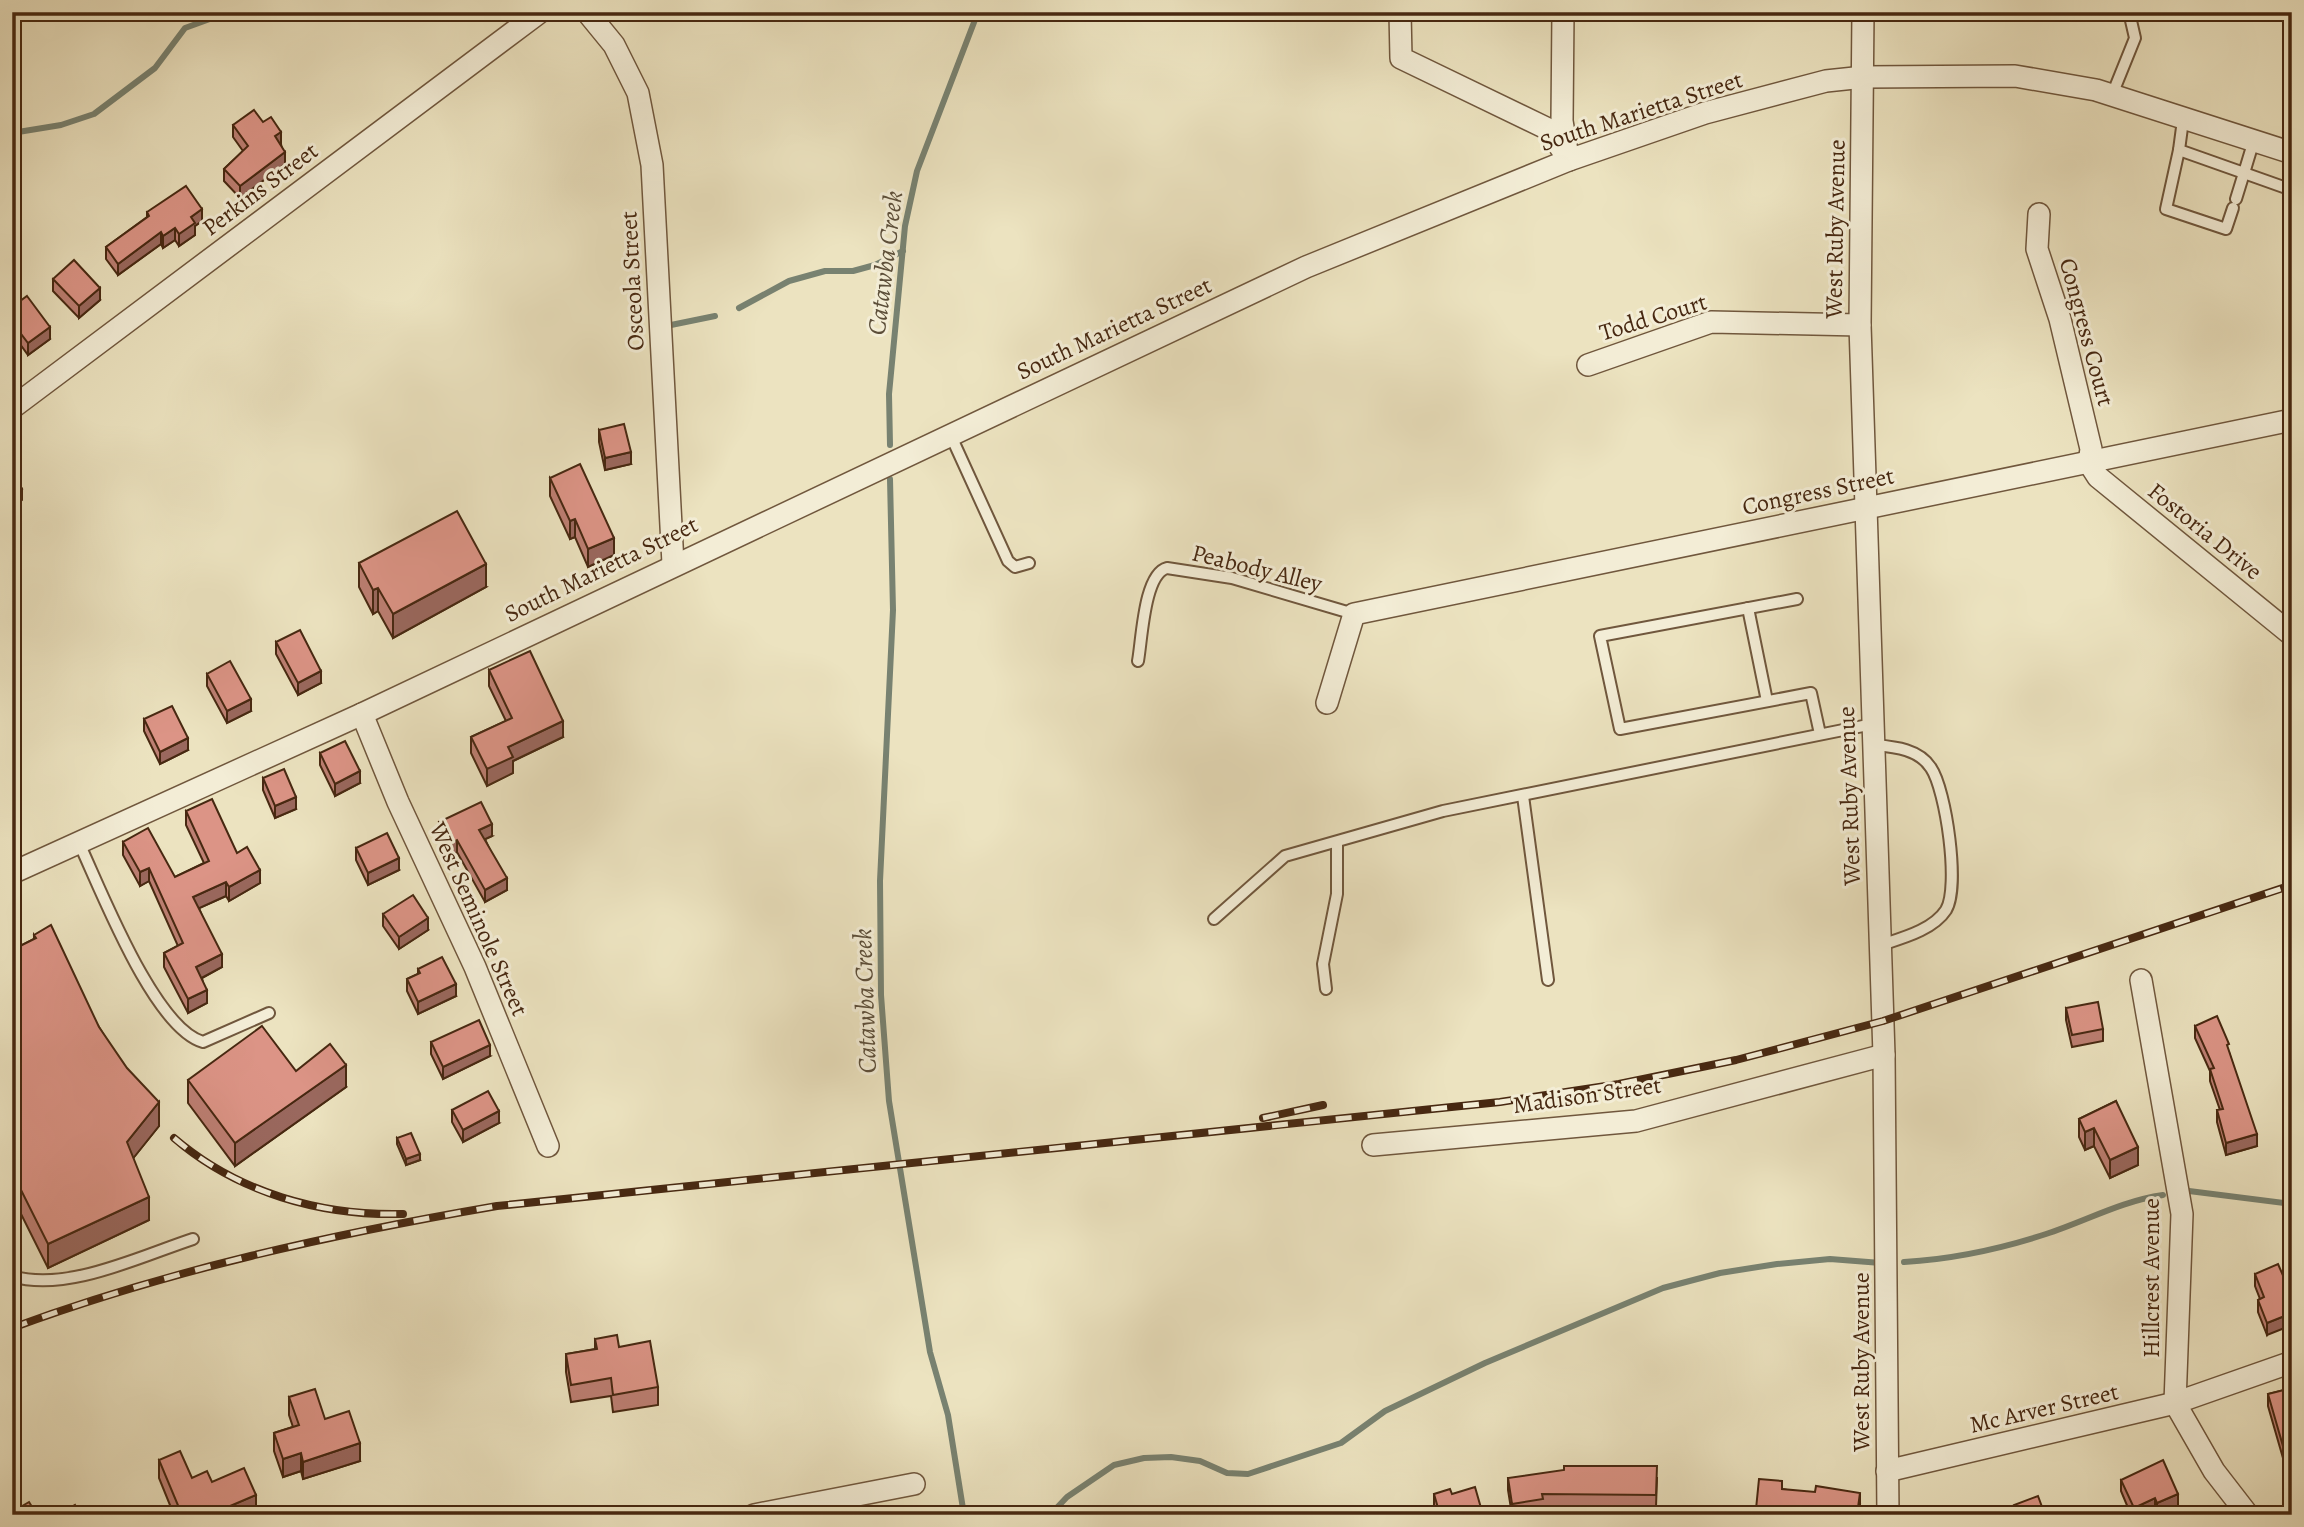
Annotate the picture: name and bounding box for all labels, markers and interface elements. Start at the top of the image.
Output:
street label: South Marietta Street [1536,63,1747,159]
street label: Perkins Street [196,135,325,243]
street label: West Ruby Avenue [1817,139,1853,320]
water label: Catawba Creek [859,189,911,337]
street label: Osceola Street [612,210,652,352]
street label: Congress Court [2052,254,2122,410]
street label: South Marietta Street [1011,269,1217,387]
street label: Todd Court [1595,285,1711,348]
street label: Congress Street [1739,459,1897,523]
street label: Fostoria Drive [2141,475,2269,587]
street label: South Marietta Street [499,508,703,630]
street label: Peabody Alley [1188,536,1326,600]
street label: West Ruby Avenue [1830,706,1868,887]
street label: West Seminole Street [422,816,536,1021]
water label: Catawba Creek [845,928,885,1074]
street label: Madison Street [1511,1069,1663,1121]
street label: Hillcrest Avenue [2135,1198,2167,1358]
street label: West Ruby Avenue [1845,1272,1877,1453]
street label: Mc Arver Street [1966,1375,2122,1441]

